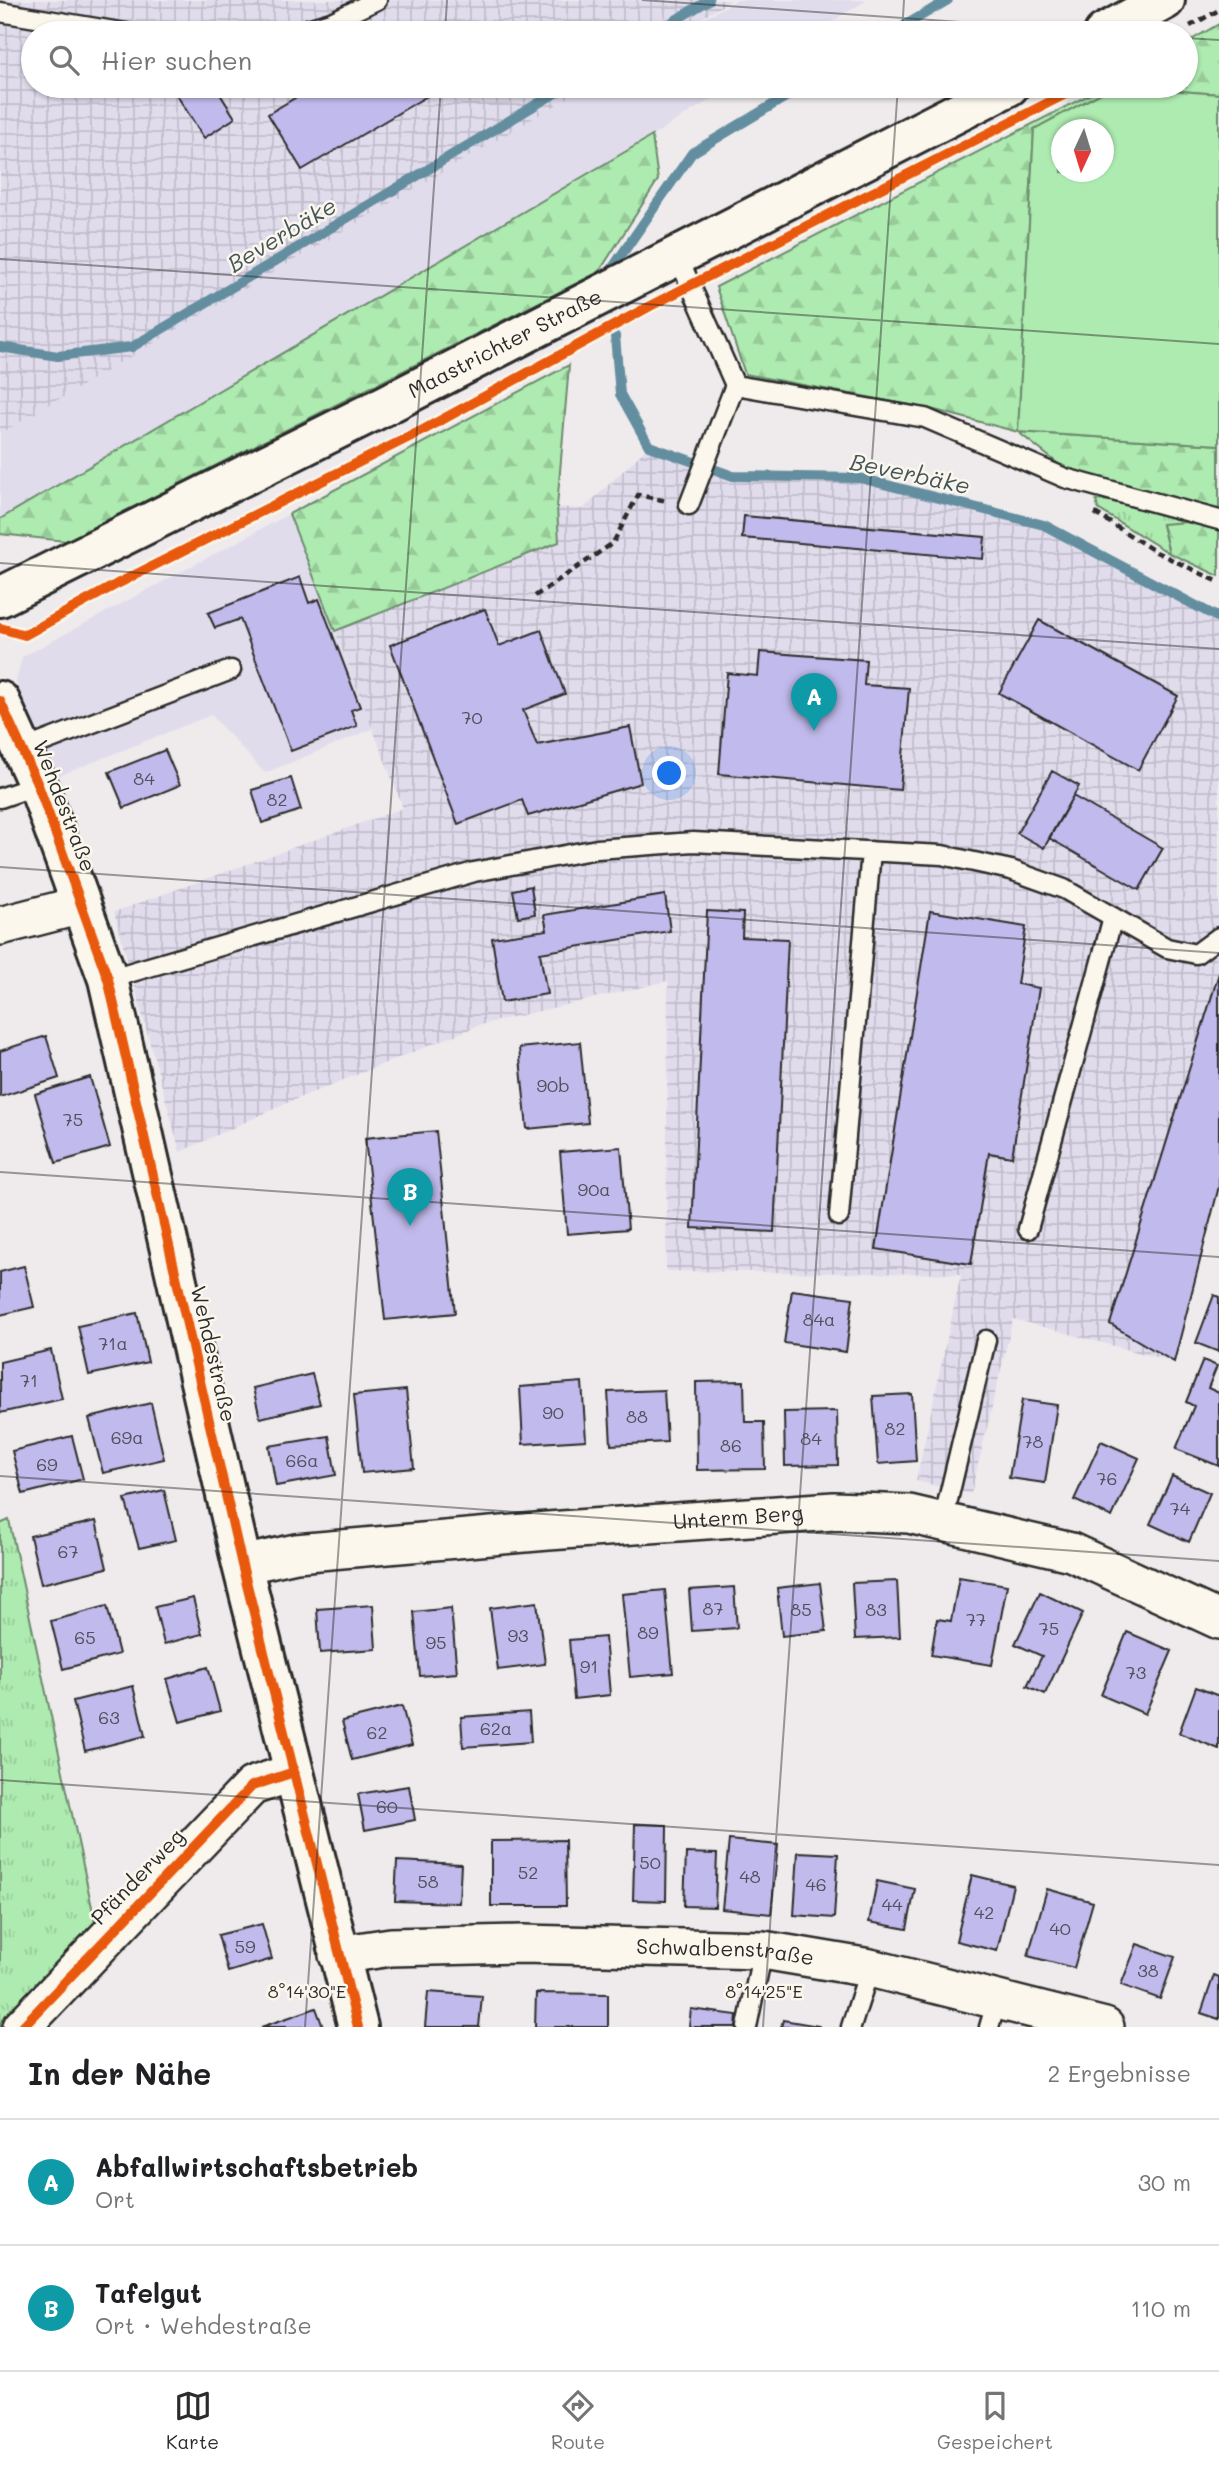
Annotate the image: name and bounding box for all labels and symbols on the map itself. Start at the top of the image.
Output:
north arrow [1051,119,1114,182]
water label: Beverbäke [222,190,341,278]
street label: Maastrichter Straße [403,282,606,403]
water label: Beverbäke [847,446,973,500]
pin: A [791,673,837,731]
house number: 70 [461,705,483,729]
street label: Wehdestraße [28,736,103,875]
your location [652,756,686,790]
house number: 84 [133,766,155,790]
house number: 82 [267,787,287,811]
house number: 90b [536,1073,570,1097]
house number: 75 [63,1107,83,1131]
pin: B [387,1168,433,1226]
house number: 90a [578,1177,610,1201]
street label: Wehdestraße [186,1283,243,1424]
house number: 84a [803,1307,835,1331]
house number: 71a [98,1331,128,1355]
house number: 71 [20,1368,38,1392]
house number: 90 [542,1400,564,1424]
house number: 88 [626,1404,648,1428]
house number: 82 [885,1416,905,1440]
house number: 69a [111,1425,143,1449]
house number: 84 [800,1426,822,1450]
house number: 78 [1023,1429,1044,1453]
house number: 86 [720,1433,742,1457]
house number: 66a [286,1448,318,1472]
house number: 69 [36,1452,58,1476]
house number: 76 [1097,1466,1117,1490]
house number: 74 [1170,1496,1191,1520]
street label: Unterm Berg [672,1498,804,1534]
house number: 67 [58,1539,78,1563]
house number: 87 [703,1596,723,1620]
house number: 85 [790,1597,812,1621]
house number: 83 [865,1597,887,1621]
house number: 77 [966,1607,986,1631]
house number: 75 [1039,1616,1059,1640]
house number: 89 [637,1620,659,1644]
house number: 93 [507,1623,529,1647]
house number: 65 [74,1625,96,1649]
house number: 95 [425,1630,447,1654]
house number: 91 [580,1654,598,1678]
house number: 73 [1126,1660,1146,1684]
house number: 63 [98,1705,120,1729]
house number: 62a [480,1716,512,1740]
house number: 62 [367,1720,387,1744]
house number: 60 [376,1794,398,1818]
street label: Pfänderweg [84,1822,189,1930]
house number: 50 [639,1850,661,1874]
house number: 52 [518,1860,538,1884]
house number: 48 [739,1864,761,1888]
house number: 58 [417,1869,439,1893]
house number: 46 [805,1872,827,1896]
house number: 44 [881,1892,903,1916]
house number: 42 [974,1900,994,1924]
house number: 40 [1049,1916,1071,1940]
street label: Schwalbenstraße [636,1932,816,1970]
house number: 59 [234,1934,256,1958]
house number: 38 [1137,1958,1159,1982]
text: 8°14'30"E [268,1979,346,2003]
text: 8°14'25"E [725,1979,803,2003]

